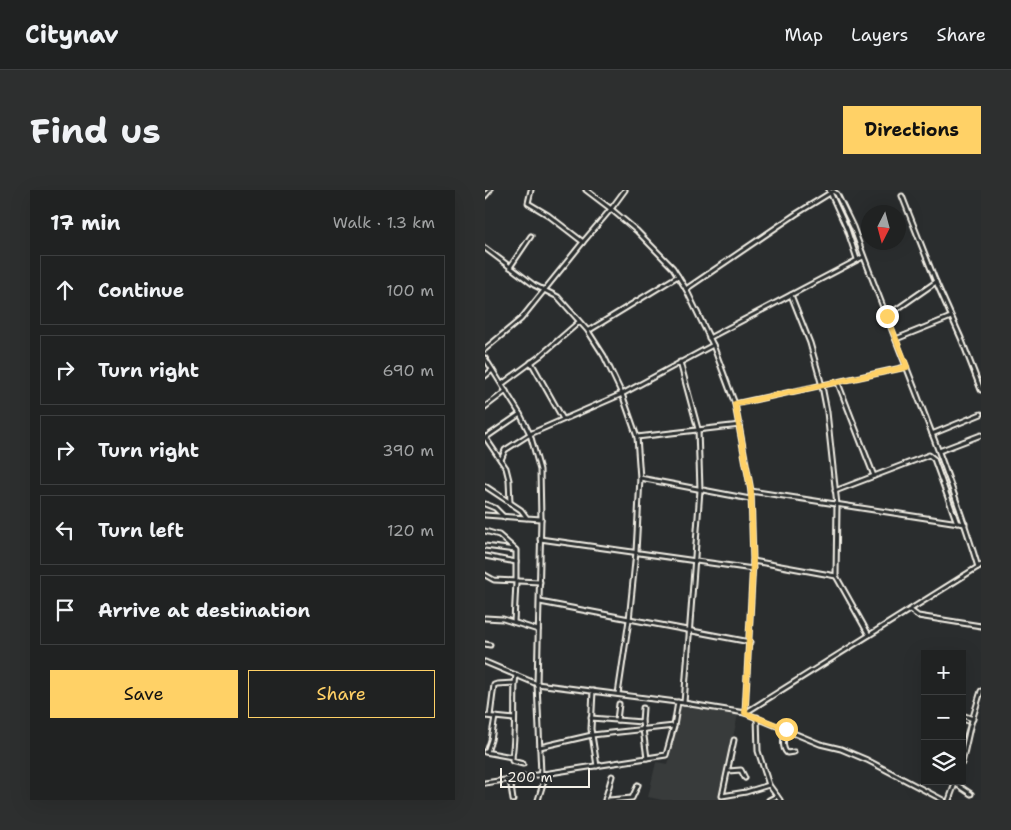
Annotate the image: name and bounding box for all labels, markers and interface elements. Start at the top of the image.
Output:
text: Citynav [25,19,119,51]
text: Map [785,23,823,47]
text: Layers [851,23,908,47]
text: Share [936,23,986,47]
button: Directions [843,106,981,154]
text: Find us [30,107,161,154]
north arrow [861,205,906,250]
text: 17 min [50,209,121,237]
text: Walk · 1.3 km [333,212,435,233]
icon: ahead [51,276,79,304]
text: Continue [98,278,184,303]
text: 100 m [386,280,434,301]
route end [876,305,899,328]
icon: right [51,356,79,384]
text: Turn right [98,358,199,383]
text: 690 m [383,360,434,381]
icon: right [51,436,79,464]
text: Turn right [98,438,199,463]
text: 390 m [382,440,434,461]
icon: left [51,516,79,544]
text: Turn left [98,518,184,543]
text: 120 m [387,520,434,541]
icon: arrive [51,596,79,624]
text: Arrive at destination [98,598,310,623]
map controls [921,650,966,785]
button: + [921,650,966,695]
button: Save [50,670,238,718]
button: Share [248,670,435,718]
button: − [921,695,966,740]
route start [775,718,798,741]
button: layers [921,740,966,785]
scale bar [500,765,590,788]
text: 200 m [507,768,553,786]

